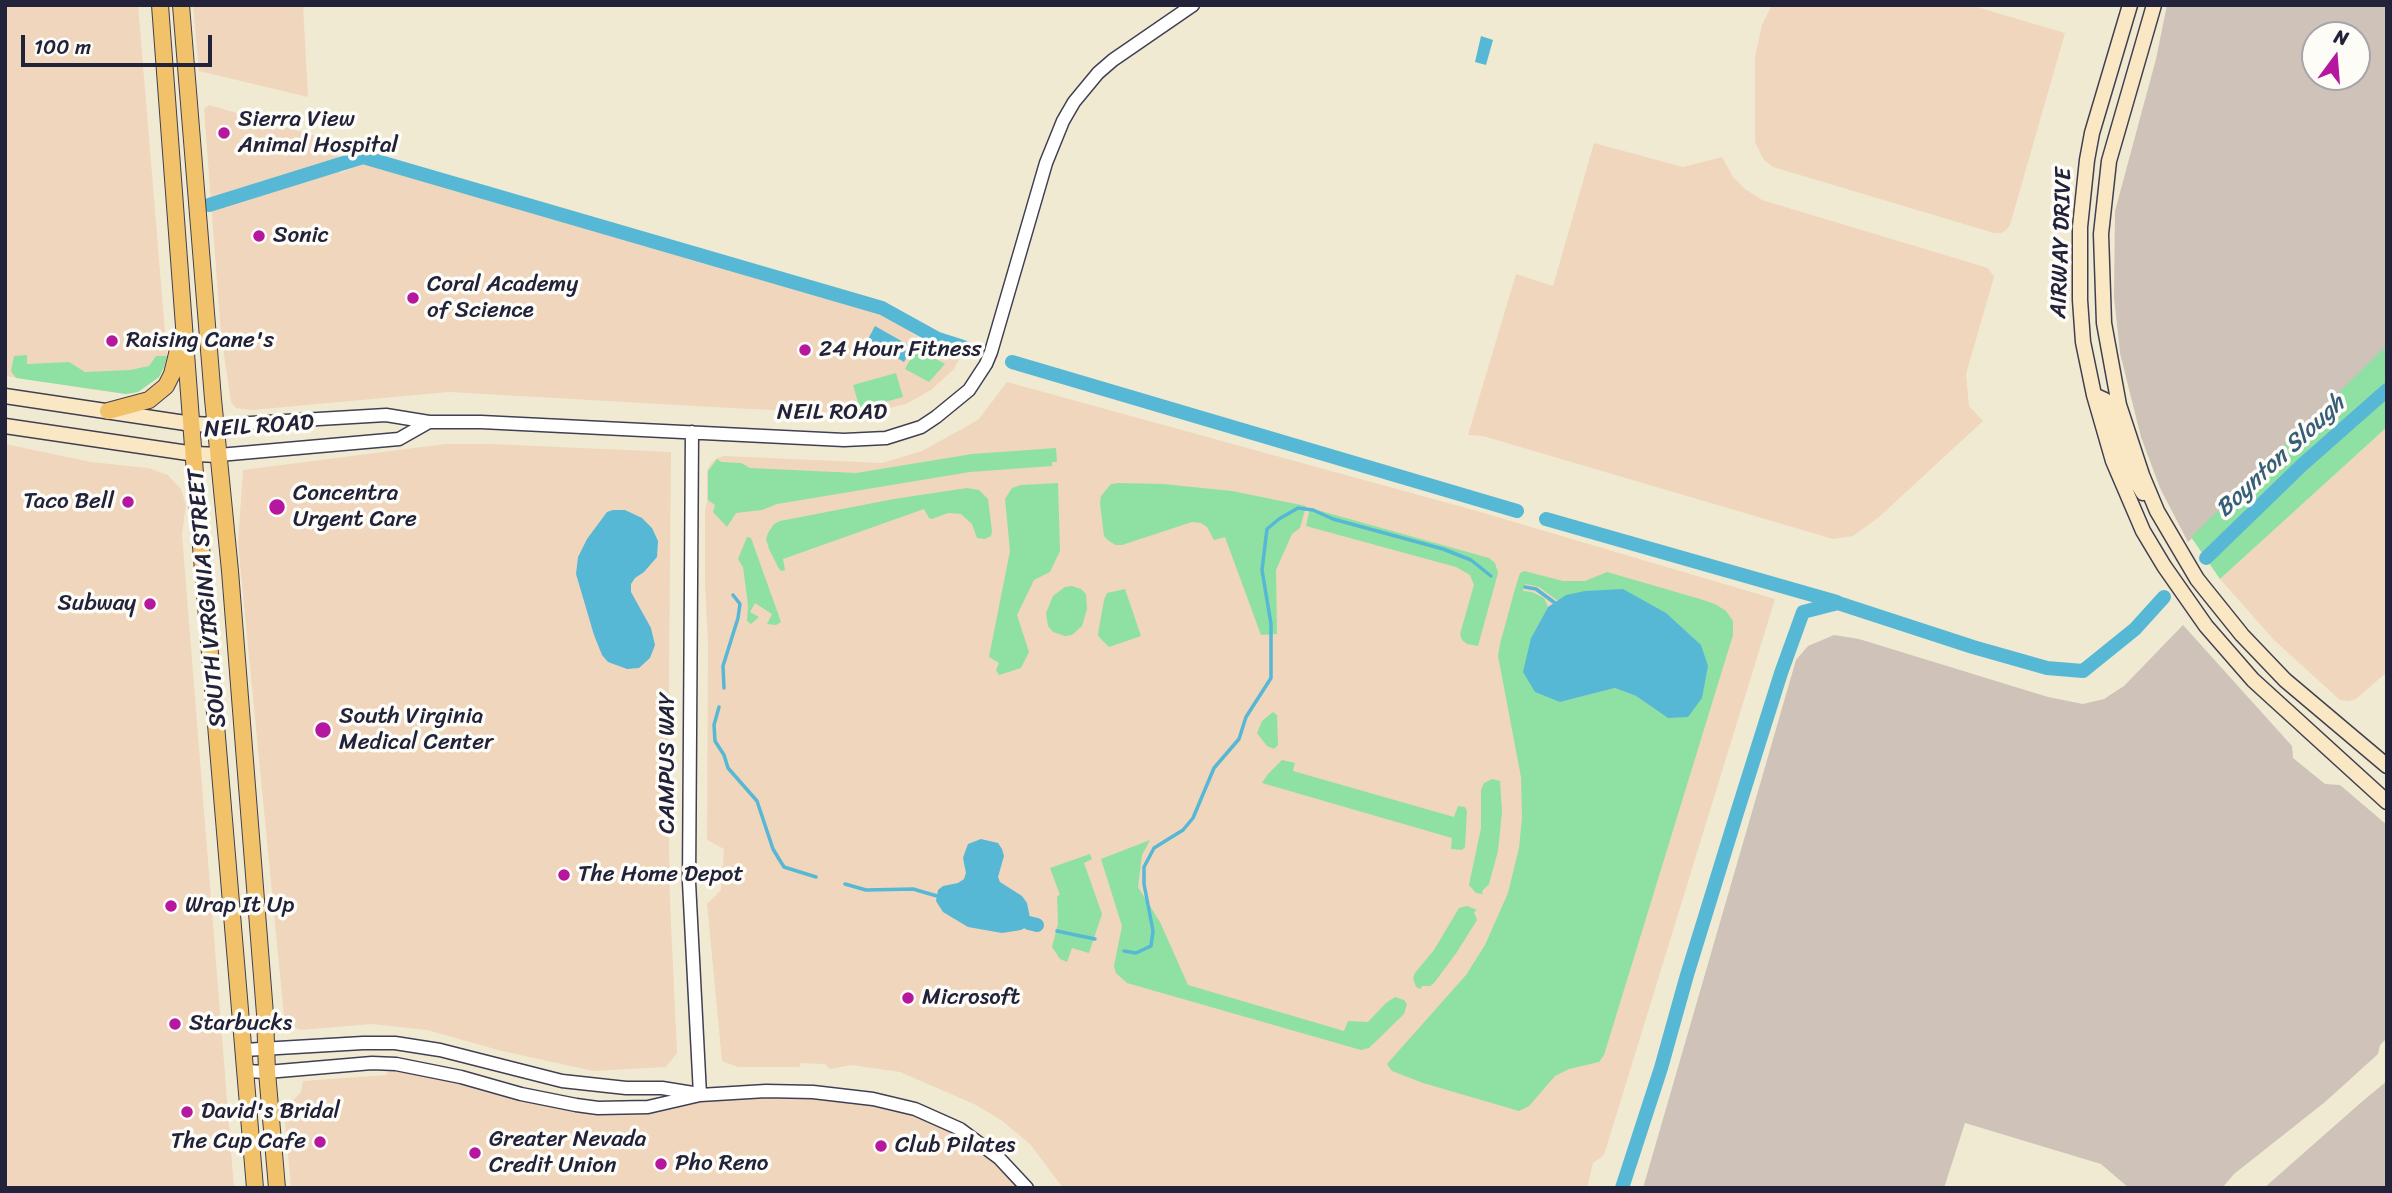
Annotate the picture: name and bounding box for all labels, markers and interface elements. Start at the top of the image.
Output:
text: N [2330,20,2352,55]
scale bar [24,21,215,65]
north arrow [2301,21,2371,91]
text: 100 m [34,28,91,66]
place label: Sierra View Animal Hospital [238,106,398,160]
marker: Sierra View Animal Hospital [216,125,232,141]
street label: AIRWAY DRIVE [2046,167,2078,319]
place label: Sonic [273,222,329,250]
marker: Sonic [251,228,267,244]
place label: Coral Academy of Science [427,271,578,325]
marker: Coral Academy of Science [405,290,421,306]
place label: Raising Cane's [126,327,274,355]
marker: Raising Cane's [104,333,120,349]
place label: 24 Hour Fitness [819,336,981,364]
marker: 24 Hour Fitness [797,342,813,358]
water label: Boynton Slough [2211,390,2351,524]
street label: NEIL ROAD [777,399,887,427]
street label: NEIL ROAD [203,409,315,445]
street label: SOUTH VIRGINIA STREET [183,467,233,729]
place label: Concentra Urgent Care [293,480,417,534]
place label: Taco Bell [23,488,114,516]
marker: Taco Bell [120,494,136,510]
marker: Concentra Urgent Care [267,497,287,517]
place label: Subway [57,590,136,618]
marker: Subway [142,596,158,612]
street label: CAMPUS WAY [654,692,682,834]
place label: South Virginia Medical Center [339,703,493,757]
marker: South Virginia Medical Center [313,720,333,740]
place label: The Home Depot [578,861,744,889]
marker: The Home Depot [556,867,572,883]
place label: Wrap It Up [185,892,294,920]
marker: Wrap It Up [163,898,179,914]
place label: Microsoft [922,984,1020,1012]
marker: Microsoft [900,990,916,1006]
place label: Starbucks [189,1010,292,1038]
marker: Starbucks [167,1016,183,1032]
place label: David's Bridal [201,1098,340,1126]
marker: David's Bridal [179,1104,195,1120]
place label: Greater Nevada Credit Union [489,1126,646,1180]
place label: The Cup Cafe [171,1128,306,1156]
place label: Club Pilates [895,1132,1015,1160]
marker: The Cup Cafe [312,1134,328,1150]
marker: Club Pilates [873,1138,889,1154]
marker: Greater Nevada Credit Union [467,1145,483,1161]
place label: Pho Reno [675,1150,769,1178]
marker: Pho Reno [653,1156,669,1172]

